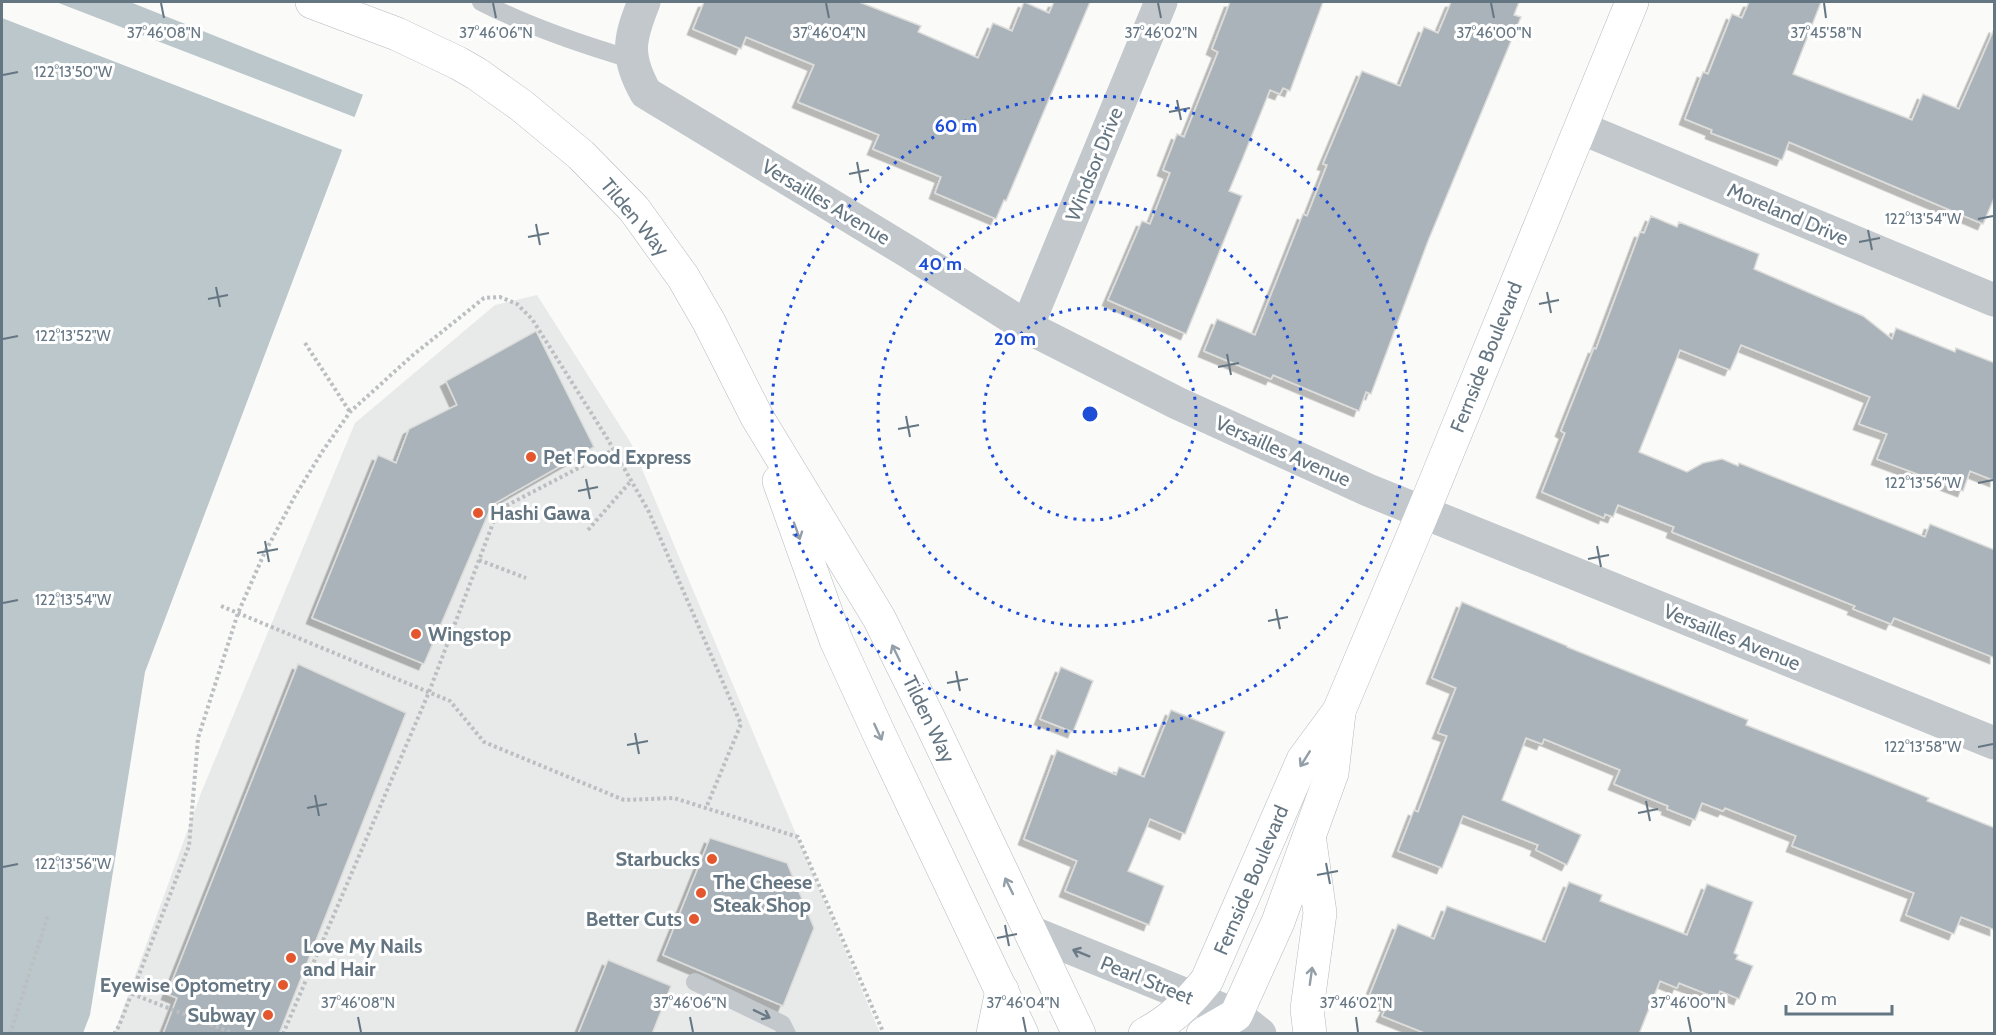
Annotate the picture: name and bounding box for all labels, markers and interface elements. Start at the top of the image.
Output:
text: 37°46'08"N [127,24,201,42]
text: 37°46'06"N [459,24,533,42]
text: 37°46'04"N [792,24,866,42]
text: 37°46'02"N [1124,24,1198,42]
text: 37°46'00"N [1456,24,1532,42]
text: 37°45'58"N [1790,24,1862,42]
text: 122°13'50"W [34,63,113,81]
street label: Windsor Drive [1060,104,1128,224]
text: 60 m [935,115,977,137]
street label: Versailles Avenue [757,154,895,250]
street label: Tilden Way [596,173,674,261]
street label: Moreland Drive [1724,178,1852,250]
text: 122°13'54"W [1885,210,1962,228]
text: 40 m [918,253,962,275]
street label: Fernside Boulevard [1445,278,1527,436]
text: 122°13'52"W [35,327,112,345]
text: 20 m [994,328,1036,350]
centre of rings [1080,404,1100,424]
street label: Versailles Avenue [1212,410,1354,492]
place label: Pet Food Express [543,445,691,469]
marker: Pet Food Express [524,450,538,464]
text: 122°13'56"W [1885,474,1962,492]
place label: Hashi Gawa [490,501,591,525]
marker: Hashi Gawa [471,506,485,520]
one-way arrow [793,522,804,540]
text: 122°13'54"W [35,591,112,609]
street label: Versailles Avenue [1660,599,1804,675]
place label: Wingstop [428,622,511,646]
marker: Wingstop [409,627,423,641]
one-way arrow [890,645,902,663]
street label: Tilden Way [898,672,960,766]
one-way arrow [872,722,884,740]
text: 122°13'58"W [1885,738,1962,756]
one-way arrow [1298,750,1311,767]
street label: Fernside Boulevard [1209,801,1293,959]
place label: Starbucks [615,847,700,871]
marker: Starbucks [705,852,719,866]
text: 122°13'56"W [35,855,112,873]
place label: The Cheese Steak Shop [713,870,812,917]
one-way arrow [1002,877,1014,895]
marker: The Cheese Steak Shop [694,886,708,900]
place label: Better Cuts [586,907,682,931]
marker: Better Cuts [687,912,701,926]
place label: Love My Nails and Hair [303,934,422,981]
one-way arrow [1072,947,1090,958]
marker: Love My Nails and Hair [284,951,298,965]
street label: Pearl Street [1097,951,1197,1010]
one-way arrow [1306,966,1317,986]
place label: Eyewise Optometry [100,973,271,997]
marker: Eyewise Optometry [276,978,290,992]
scale bar [1786,978,1892,1016]
text: 20 m [1795,988,1837,1010]
text: 37°46'08"N [321,994,395,1012]
text: 37°46'06"N [653,994,727,1012]
text: 37°46'04"N [986,994,1060,1012]
text: 37°46'02"N [1319,994,1393,1012]
text: 37°46'00"N [1650,994,1726,1012]
place label: Subway [187,1003,256,1027]
marker: Subway [261,1008,275,1022]
one-way arrow [753,1009,771,1021]

